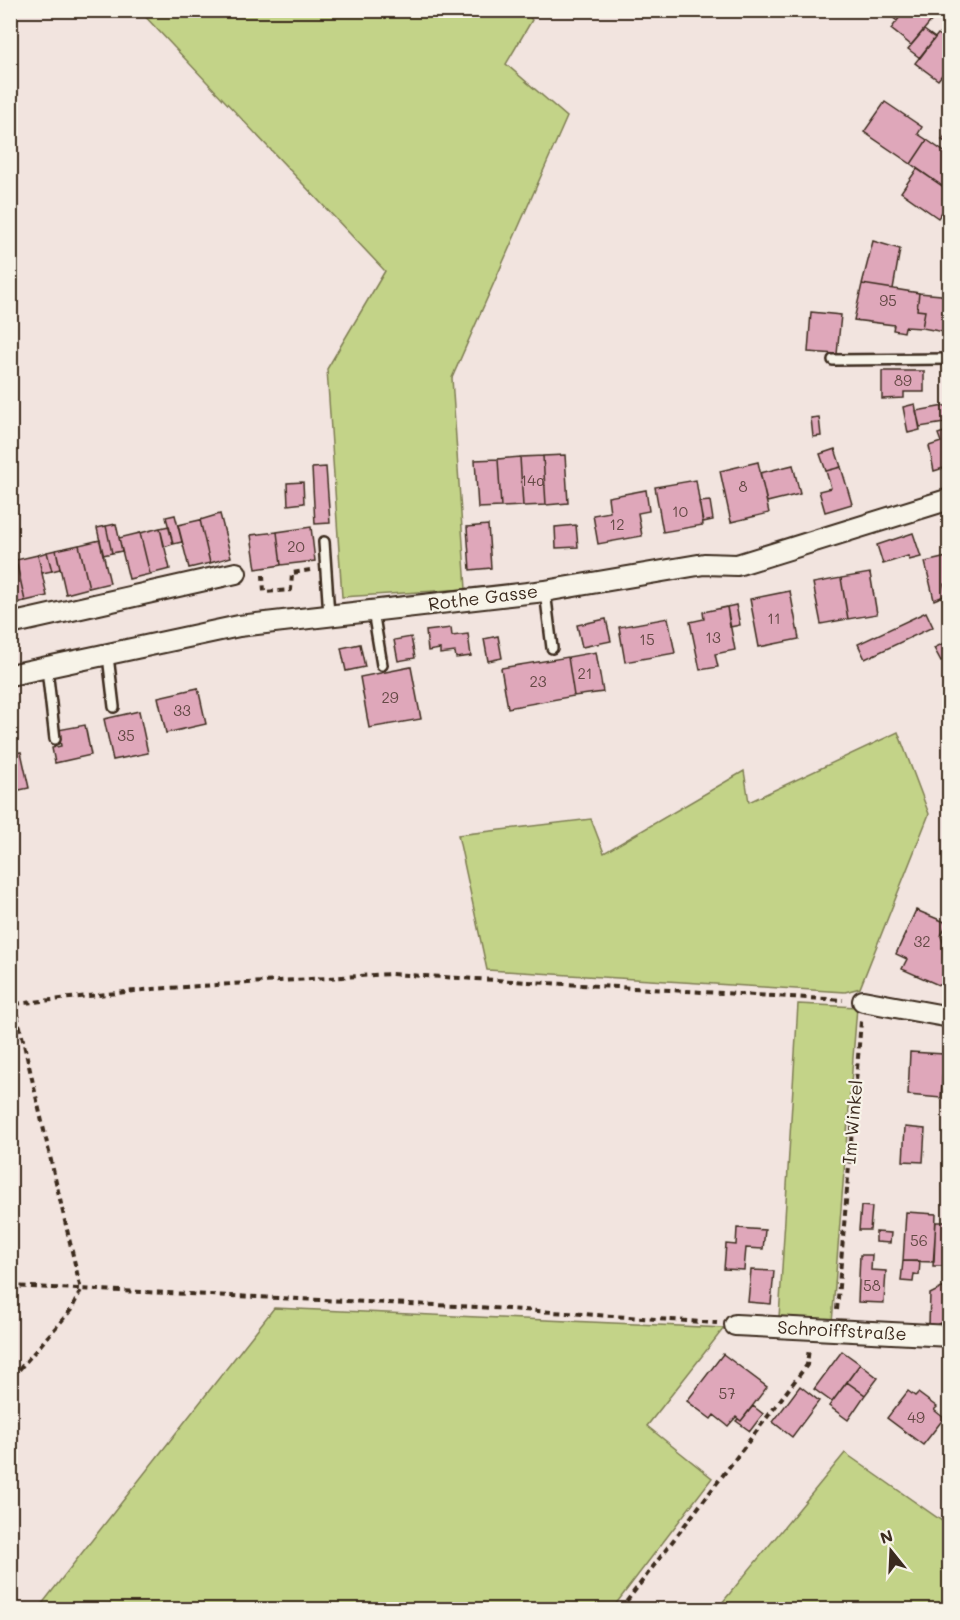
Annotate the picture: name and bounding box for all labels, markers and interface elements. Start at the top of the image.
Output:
house number: 95 [879,290,897,310]
house number: 89 [894,370,912,390]
house number: 14a [521,470,545,490]
house number: 8 [738,476,748,496]
house number: 10 [672,501,688,521]
house number: 12 [609,514,625,534]
house number: 20 [287,536,305,556]
street label: Rothe Gasse [427,578,539,616]
house number: 11 [767,608,781,628]
house number: 13 [705,627,721,647]
house number: 15 [639,629,655,649]
house number: 21 [577,663,593,683]
house number: 23 [529,671,547,691]
house number: 29 [381,687,399,707]
house number: 33 [173,700,191,720]
house number: 35 [117,725,135,745]
house number: 32 [913,931,931,951]
street label: Im Winkel [836,1079,868,1165]
house number: 56 [910,1230,928,1250]
house number: 58 [863,1275,881,1295]
street label: Schroiffstraße [777,1315,907,1345]
house number: 57 [718,1383,736,1403]
house number: 49 [907,1407,925,1427]
north arrow [861,1521,921,1581]
text: N [877,1524,895,1548]

